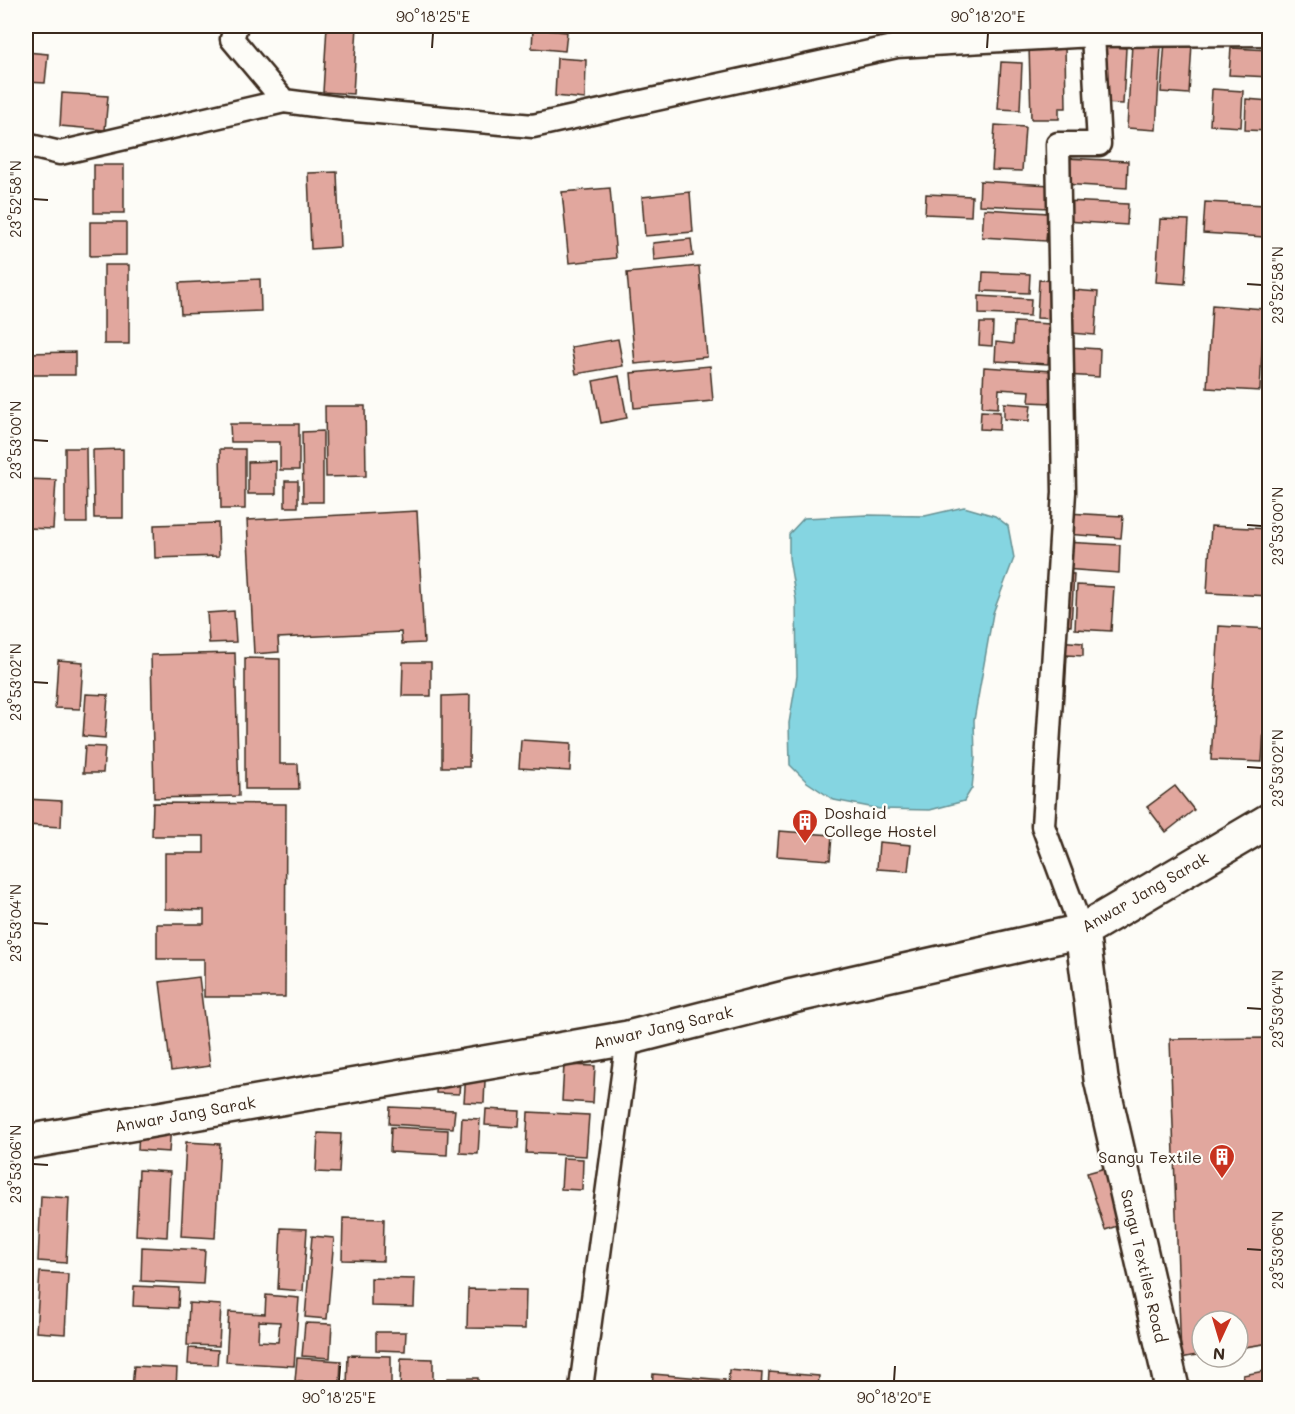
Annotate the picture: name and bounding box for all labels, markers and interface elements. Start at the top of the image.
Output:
text: 90°18'25"E [396,6,470,26]
text: 90°18'20"E [951,6,1026,26]
text: 23°52'58"N [5,160,25,238]
text: 23°52'58"N [1267,246,1287,324]
text: 23°53'00"N [5,401,25,479]
text: 23°53'00"N [1267,487,1287,565]
text: 23°53'02"N [5,643,25,721]
text: 23°53'02"N [1267,729,1287,807]
place label: Doshaid College Hostel [824,802,937,841]
building icon: Doshaid College Hostel [790,807,820,845]
street label: Anwar Jang Sarak [1078,847,1212,936]
text: 23°53'04"N [5,884,25,962]
text: 23°53'04"N [1267,970,1287,1048]
street label: Anwar Jang Sarak [591,1000,735,1053]
street label: Anwar Jang Sarak [113,1091,257,1136]
text: 23°53'06"N [5,1125,25,1203]
building icon: Sangu Textile [1207,1142,1237,1180]
place label: Sangu Textile [1098,1146,1202,1167]
street label: Sangu Textiles Road [1117,1187,1172,1345]
text: 23°53'06"N [1267,1211,1287,1289]
north arrow [1190,1309,1250,1369]
text: N [1212,1344,1226,1365]
text: 90°18'25"E [302,1387,376,1407]
text: 90°18'20"E [857,1387,932,1407]

